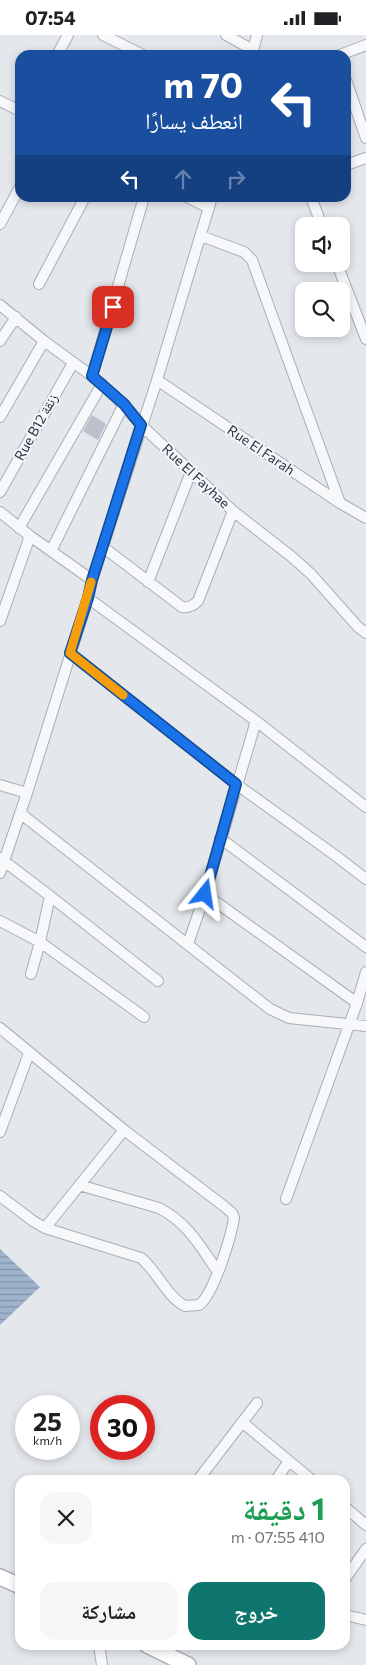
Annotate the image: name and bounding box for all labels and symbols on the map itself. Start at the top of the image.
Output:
pin [92,286,134,328]
street label: Rue B12 زنقة [10,390,62,464]
street label: Rue El Farah [224,421,298,478]
street label: Rue El Fayhae [159,440,234,511]
position arrow [178,867,230,919]
speed limit sign: 30 [90,1395,155,1460]

